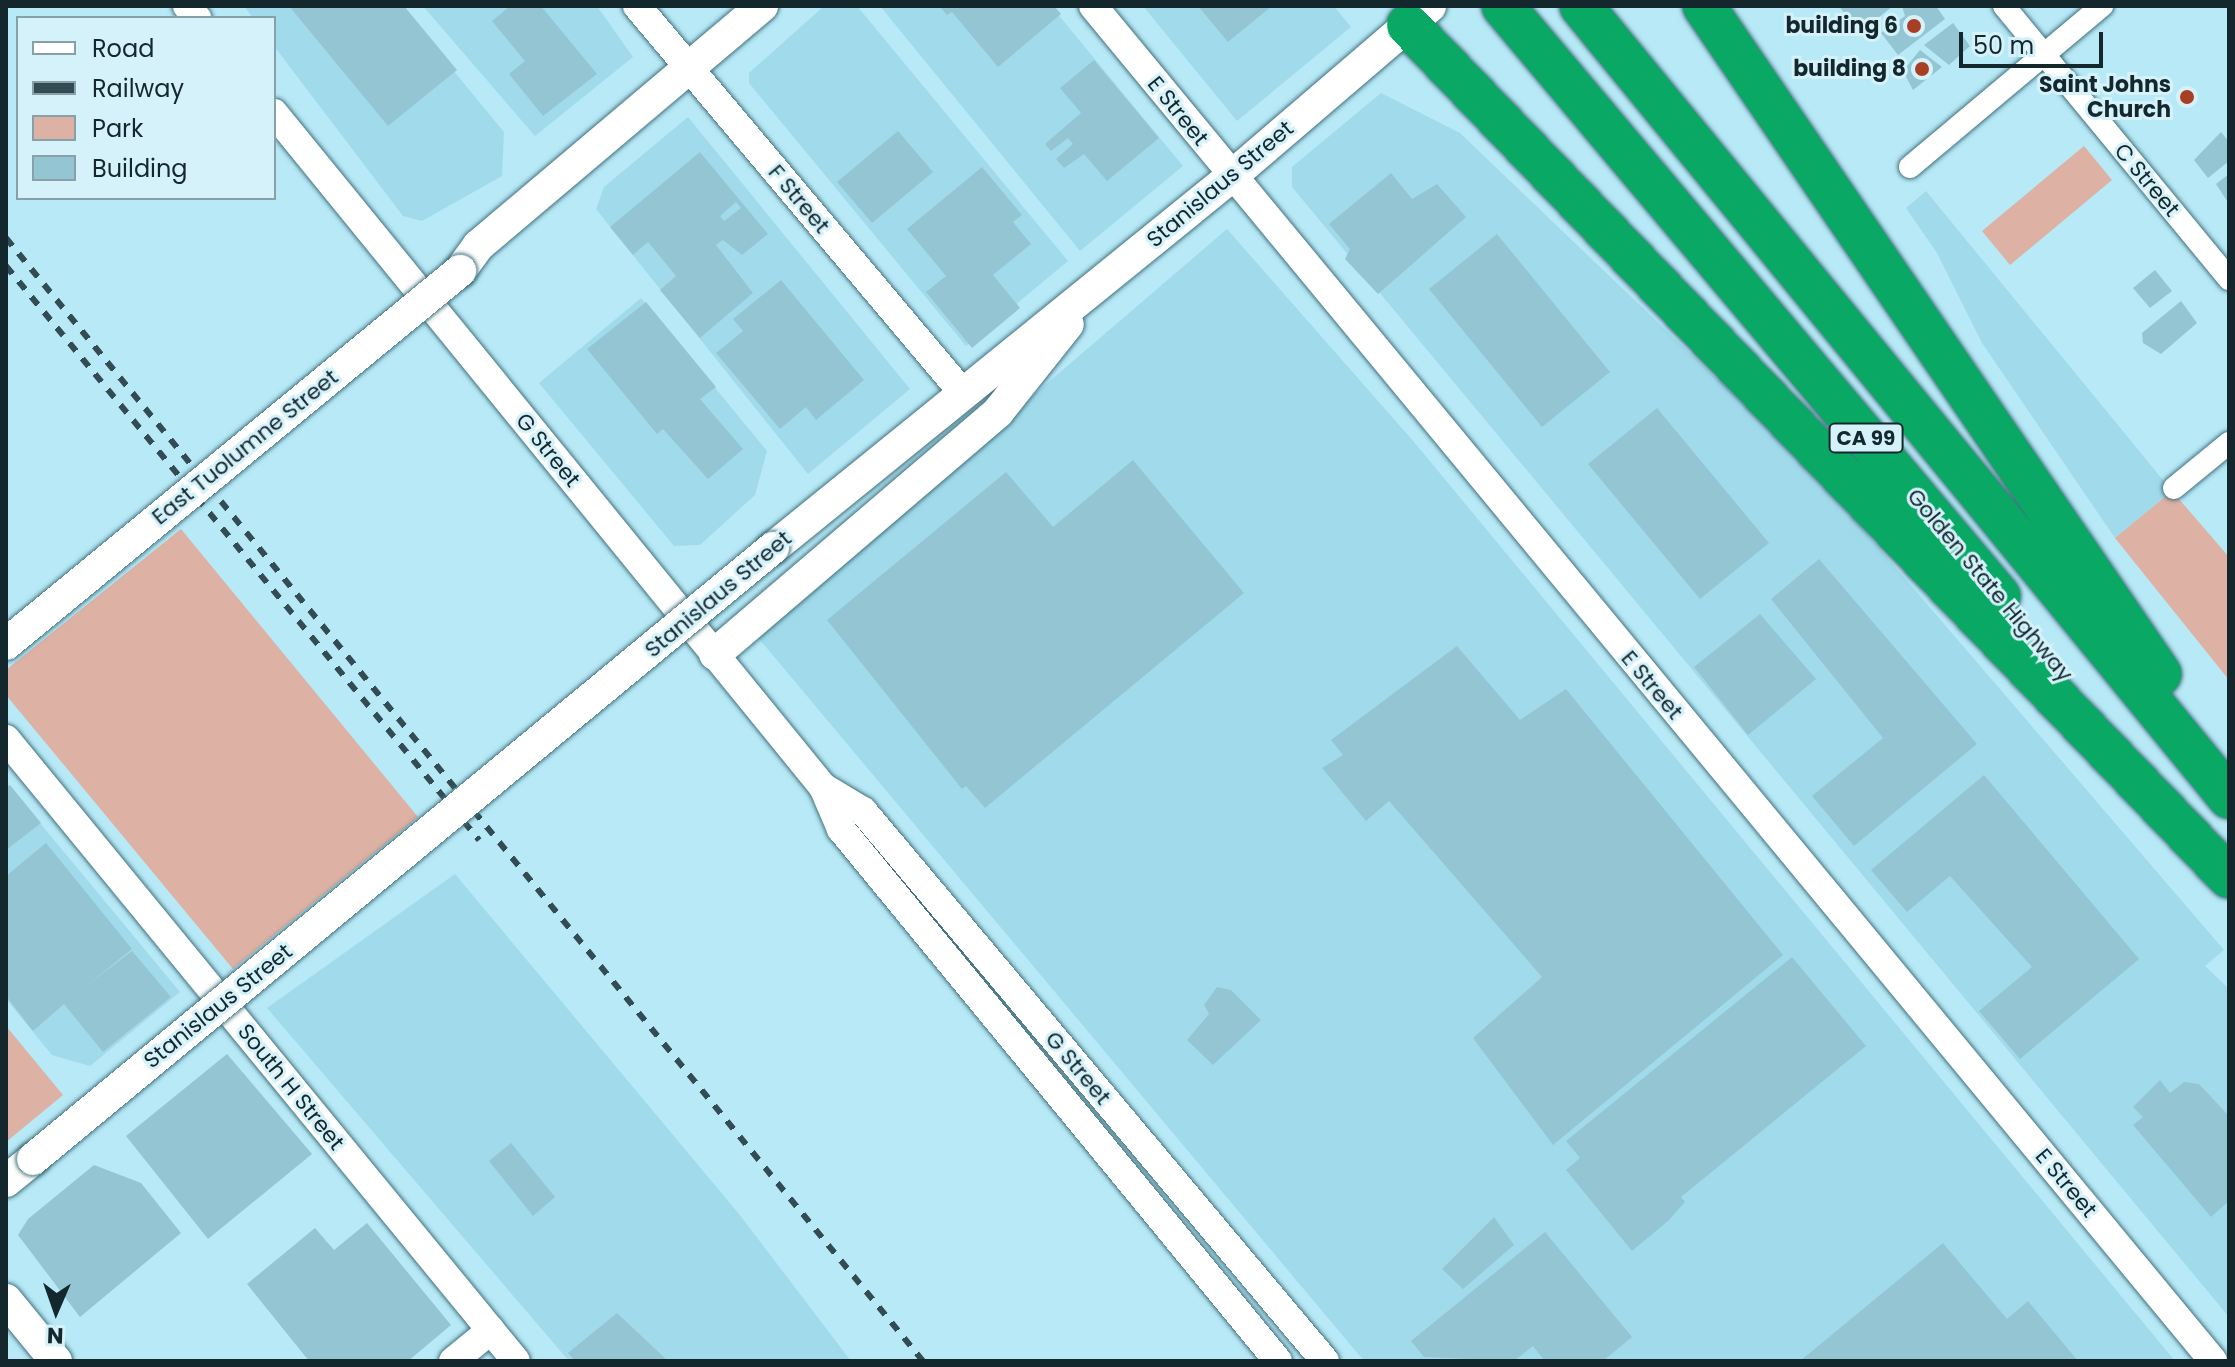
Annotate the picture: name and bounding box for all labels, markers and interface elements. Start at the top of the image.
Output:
place label: building 6 [1785,13,1898,39]
legend [16,16,276,200]
scale bar [1963,16,2107,66]
marker: building 6 [1905,17,1923,35]
text: 50 m [1973,29,2034,62]
text: Road [92,32,154,65]
place label: building 8 [1793,56,1906,82]
marker: building 8 [1913,60,1931,78]
street label: E Street [1142,71,1214,151]
place label: Saint Johns Church [2039,71,2171,122]
text: Railway [92,72,184,105]
marker: Saint Johns Church [2178,88,2196,106]
text: Park [92,112,143,145]
street label: Stanislaus Street [1141,115,1299,253]
street label: C Street [2109,138,2185,222]
text: Building [92,152,188,185]
street label: F Street [763,159,835,239]
street label: East Tuolumne Street [147,364,343,530]
street label: G Street [510,408,586,492]
road number: CA 99 [1828,422,1904,454]
street label: Golden State Highway [1902,483,2078,687]
street label: Stanislaus Street [639,525,797,663]
street label: E Street [1616,645,1688,725]
street label: Stanislaus Street [139,938,297,1074]
street label: South H Street [232,1019,350,1155]
street label: G Street [1040,1026,1116,1110]
street label: E Street [2030,1143,2102,1223]
north arrow [16,1271,96,1351]
text: N [46,1320,64,1351]

